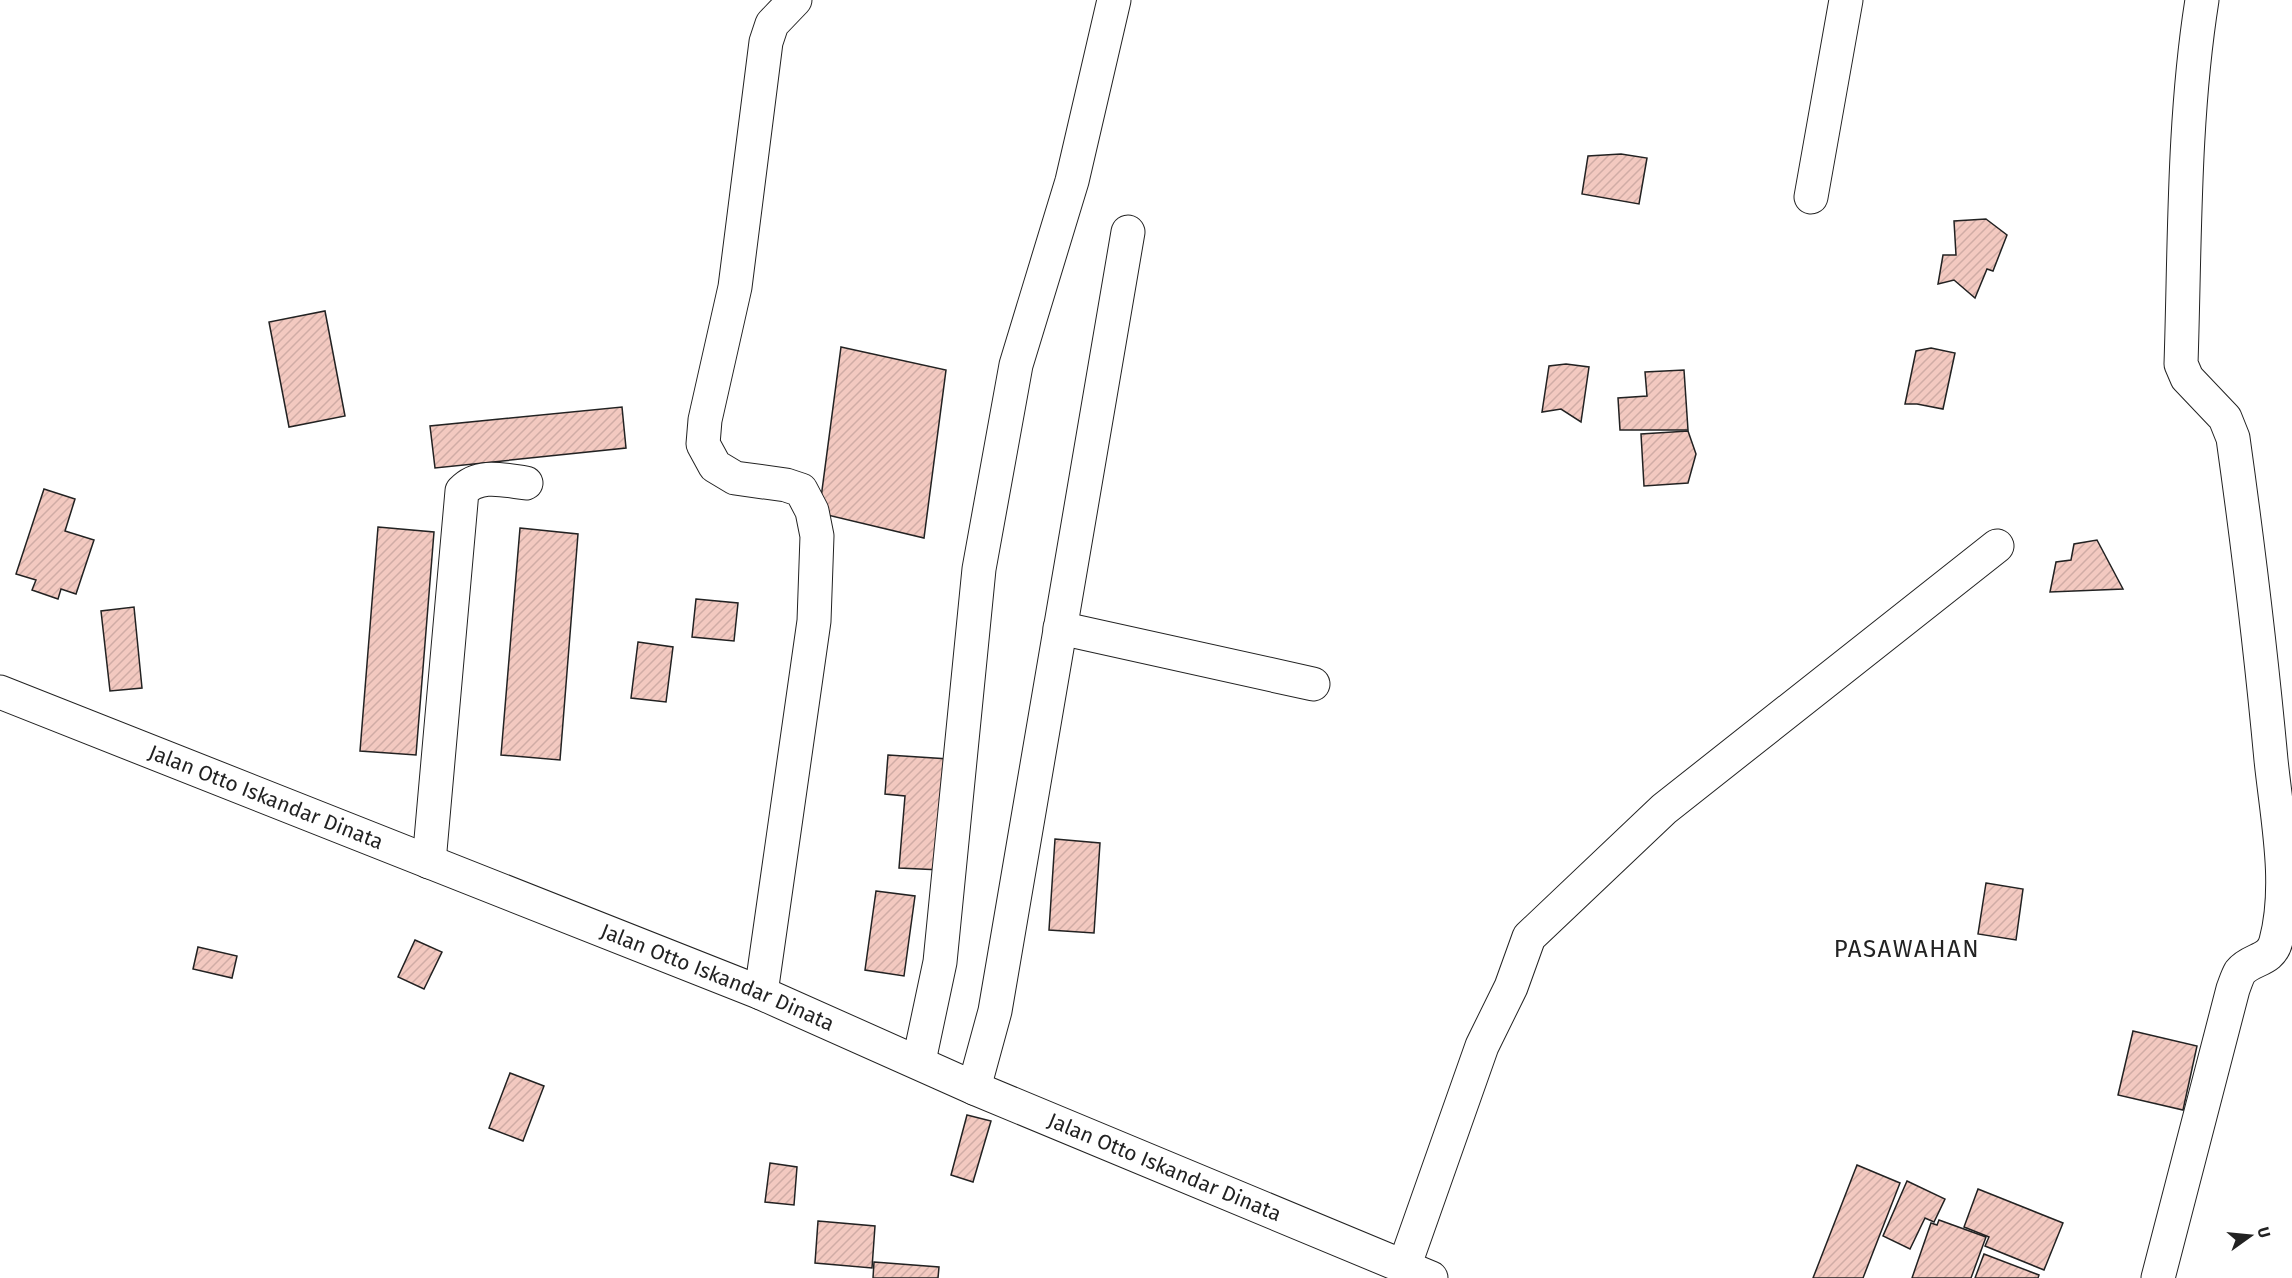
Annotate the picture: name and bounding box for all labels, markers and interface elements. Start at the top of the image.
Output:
street label: Jalan Otto Iskandar Dinata [145,739,387,855]
street label: Jalan Otto Iskandar Dinata [597,918,838,1037]
district label: PASAWAHAN [1834,935,1980,963]
street label: Jalan Otto Iskandar Dinata [1044,1107,1285,1227]
north arrow [2220,1206,2280,1266]
text: U [2253,1225,2275,1240]

